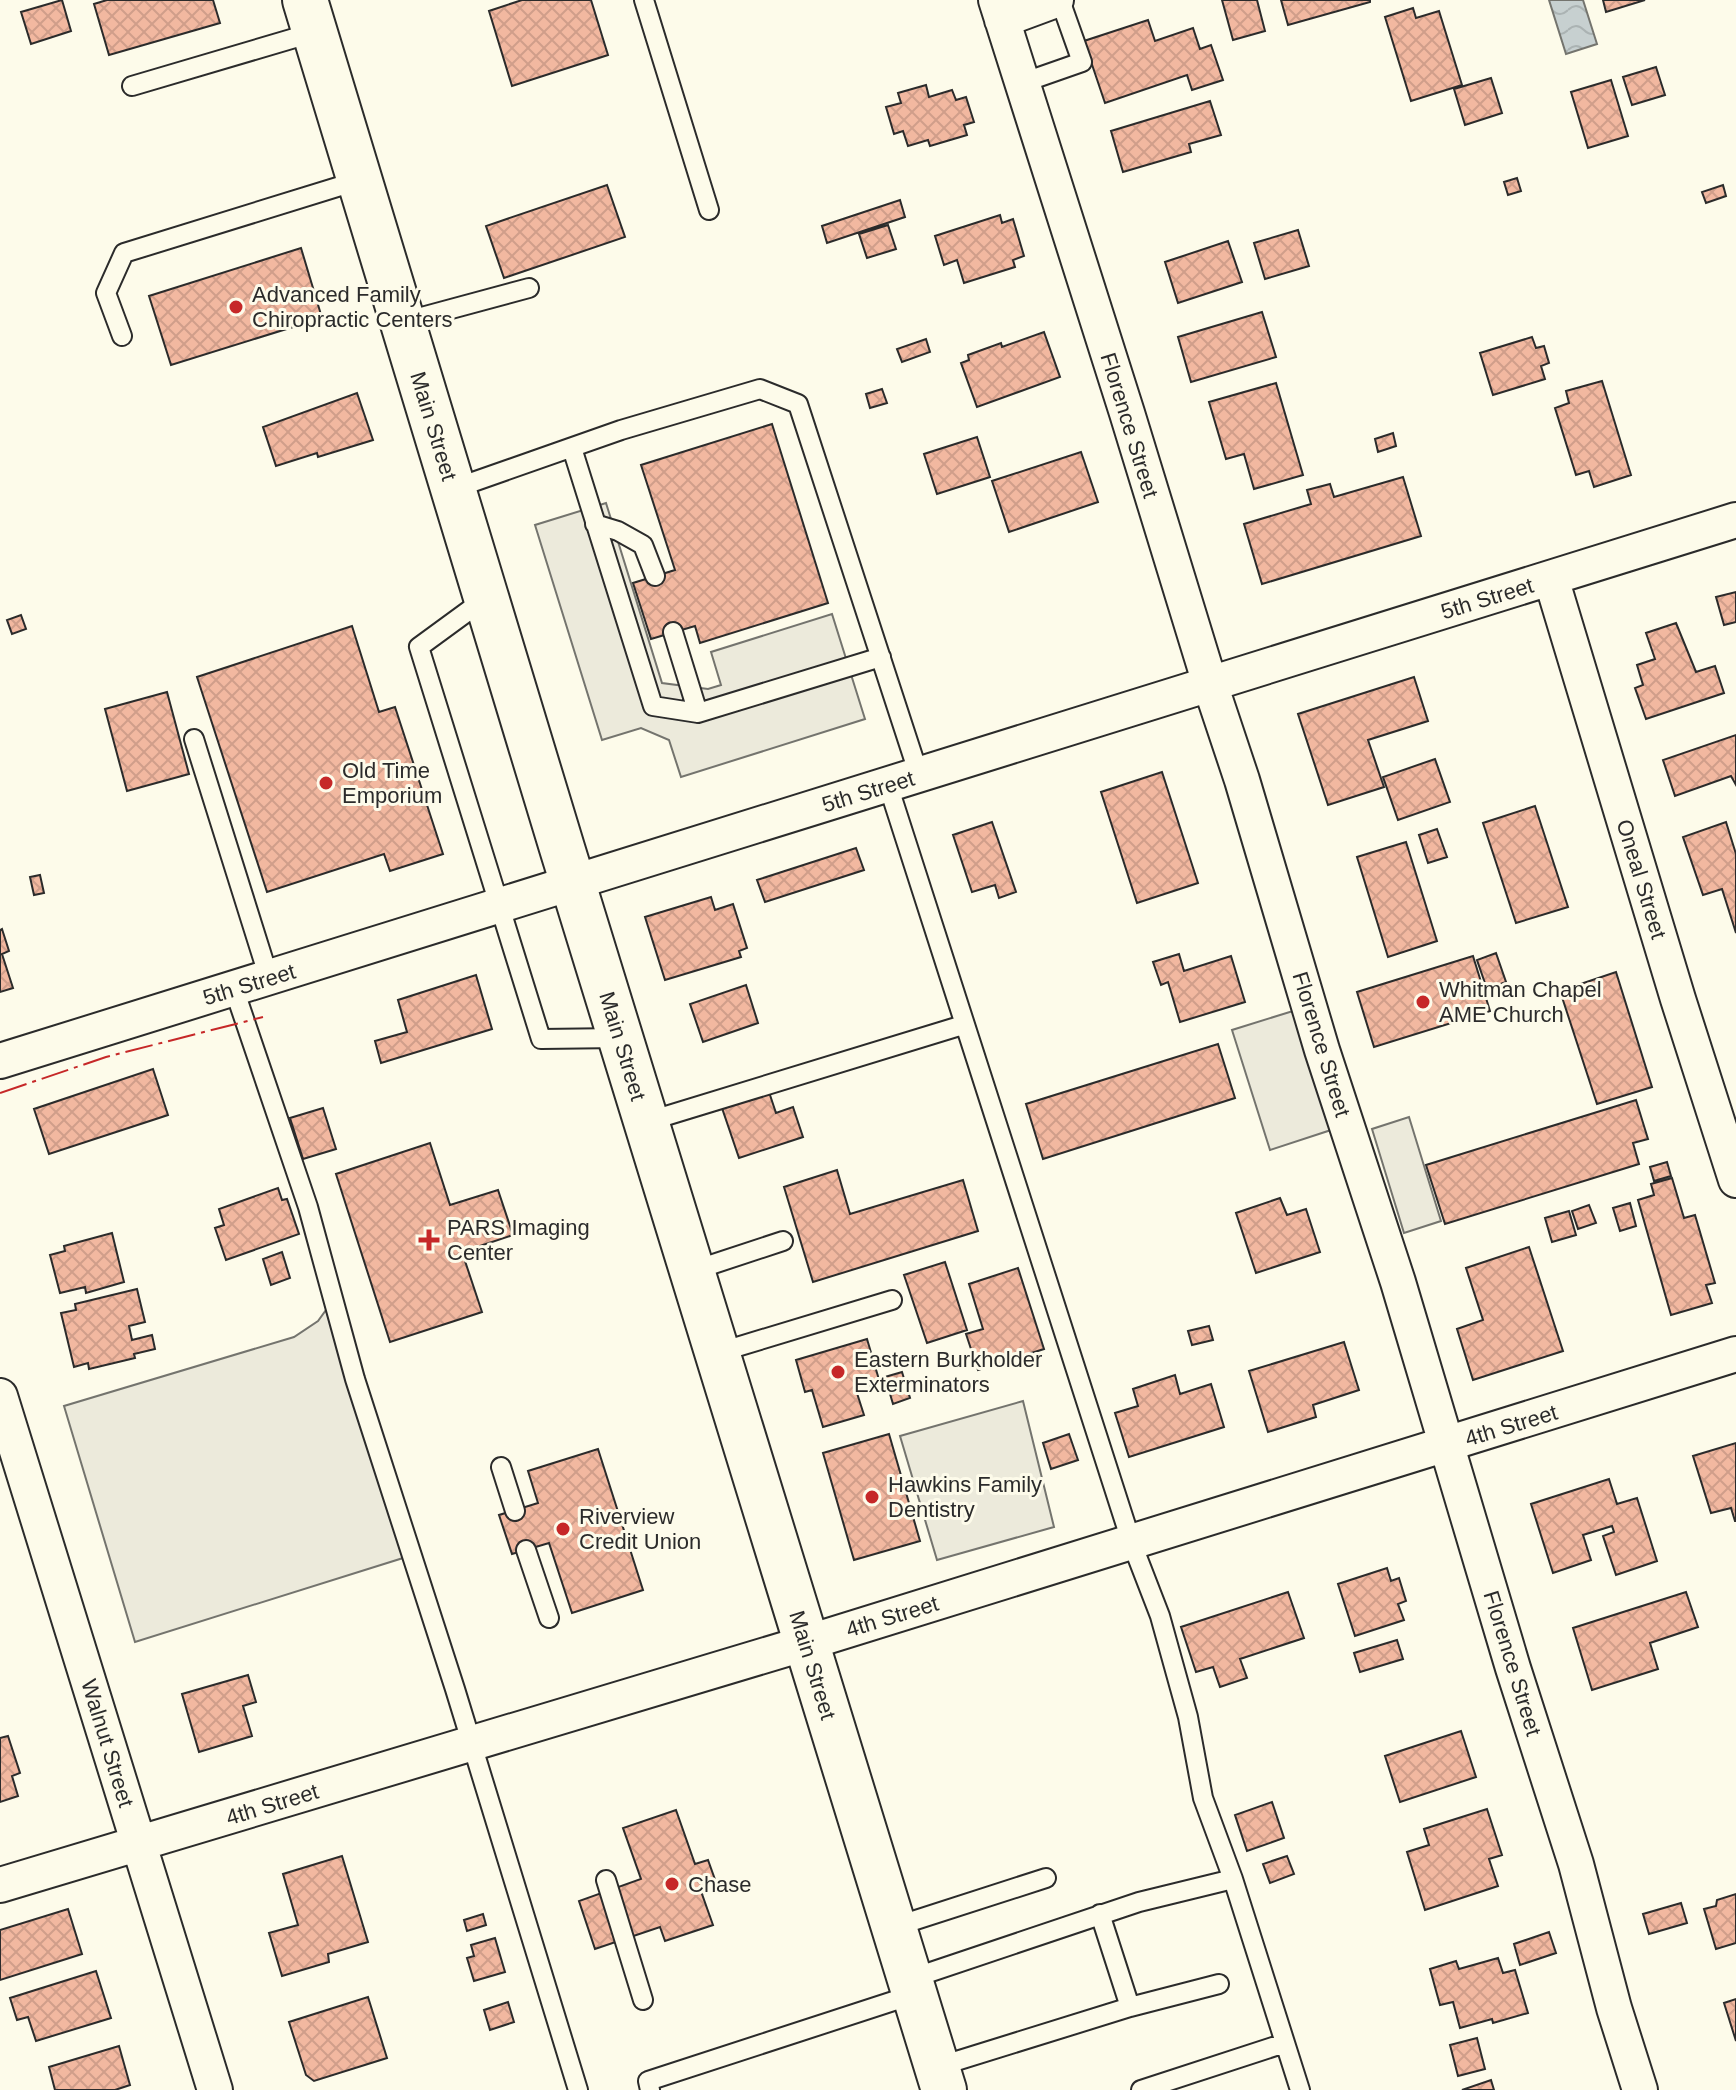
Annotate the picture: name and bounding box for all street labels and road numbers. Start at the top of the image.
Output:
street label: Florence Street [1096,350,1163,501]
street label: Main Street [405,369,462,484]
street label: 5th Street [1438,573,1536,624]
street label: 5th Street [819,766,917,817]
street label: Oneal Street [1612,816,1672,942]
street label: 5th Street [200,959,298,1010]
street label: Florence Street [1288,969,1355,1120]
street label: Main Street [594,989,651,1104]
street label: 4th Street [1462,1400,1560,1451]
street label: Florence Street [1479,1588,1546,1739]
street label: 4th Street [843,1591,941,1642]
street label: Main Street [784,1608,841,1723]
street label: Walnut Street [76,1676,139,1810]
street label: 4th Street [223,1779,321,1830]

